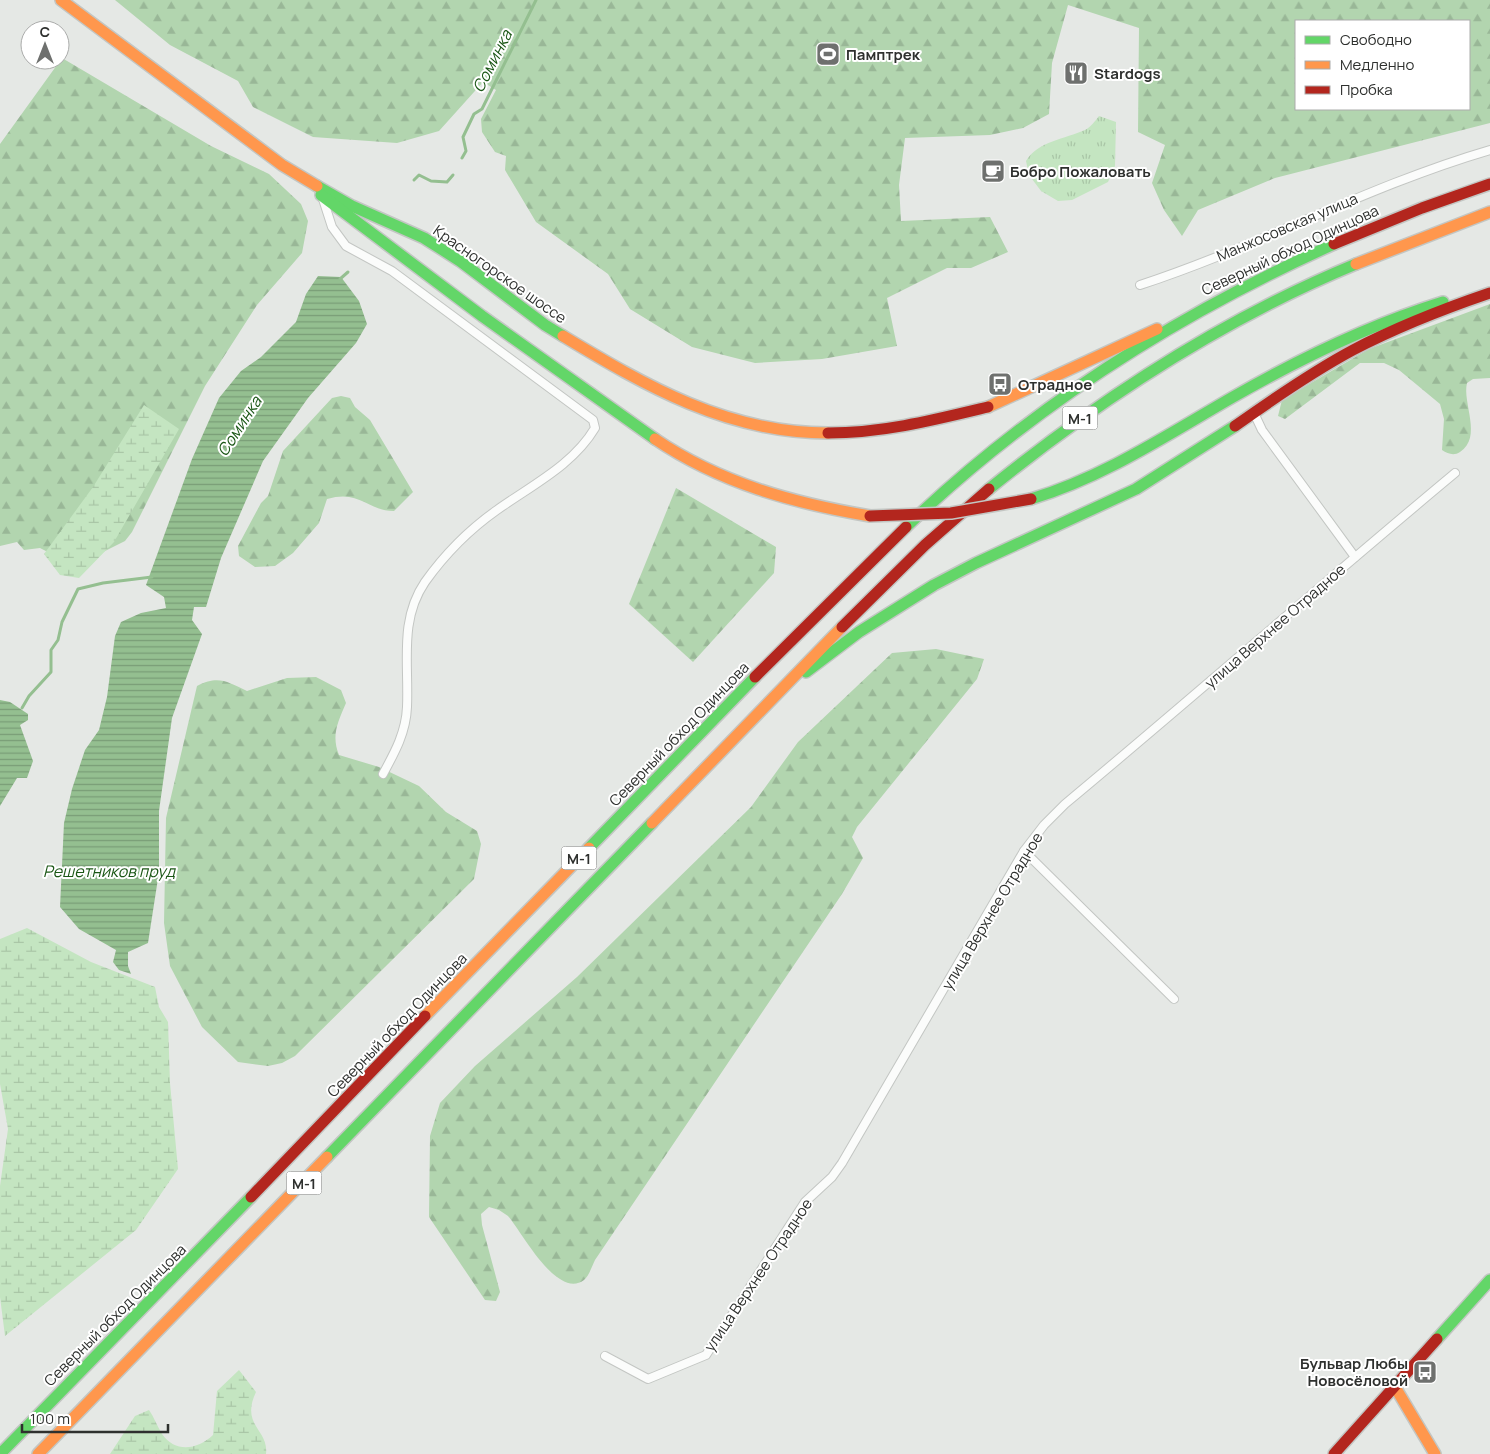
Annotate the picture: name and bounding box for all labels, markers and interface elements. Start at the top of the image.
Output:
north arrow [20,20,70,70]
legend [1295,20,1470,110]
text: С [40,22,50,41]
water label: Соминка [467,25,518,96]
text: Свободно [1340,29,1412,50]
sports icon: Памптрек [815,41,841,67]
place label: Памптрек [846,44,921,65]
text: Медленно [1340,54,1414,75]
restaurant icon: Stardogs [1063,60,1089,86]
place label: Stardogs [1094,63,1161,84]
text: Пробка [1340,79,1393,100]
cafe icon: Бобро Пожаловать [980,158,1006,184]
place label: Бобро Пожаловать [1010,161,1151,182]
street label: Манжосовская улица [1213,188,1361,266]
street label: Северный обход Одинцова [1198,200,1382,300]
street label: Красногорское шоссе [429,220,571,328]
bus stop icon: Отрадное [987,371,1013,397]
place label: Отрадное [1018,374,1092,395]
water label: Соминка [211,391,267,460]
road number: М-1 [1062,406,1098,429]
street label: улица Верхнее Отрадное [1200,559,1350,693]
street label: Северный обход Одинцова [604,657,754,811]
street label: улица Верхнее Отрадное [937,828,1048,994]
road number: М-1 [562,846,596,870]
water label: Решетников пруд [43,860,176,882]
street label: Северный обход Одинцова [322,948,472,1102]
road number: М-1 [286,1172,322,1194]
street label: улица Верхнее Отрадное [699,1194,817,1356]
street label: Северный обход Одинцова [39,1239,191,1391]
place label: Бульвар Любы Новосёловой [1300,1353,1408,1391]
bus stop icon: Бульвар Любы Новосёловой [1412,1359,1438,1385]
scale bar [22,1402,169,1434]
text: 100 m [30,1408,70,1429]

